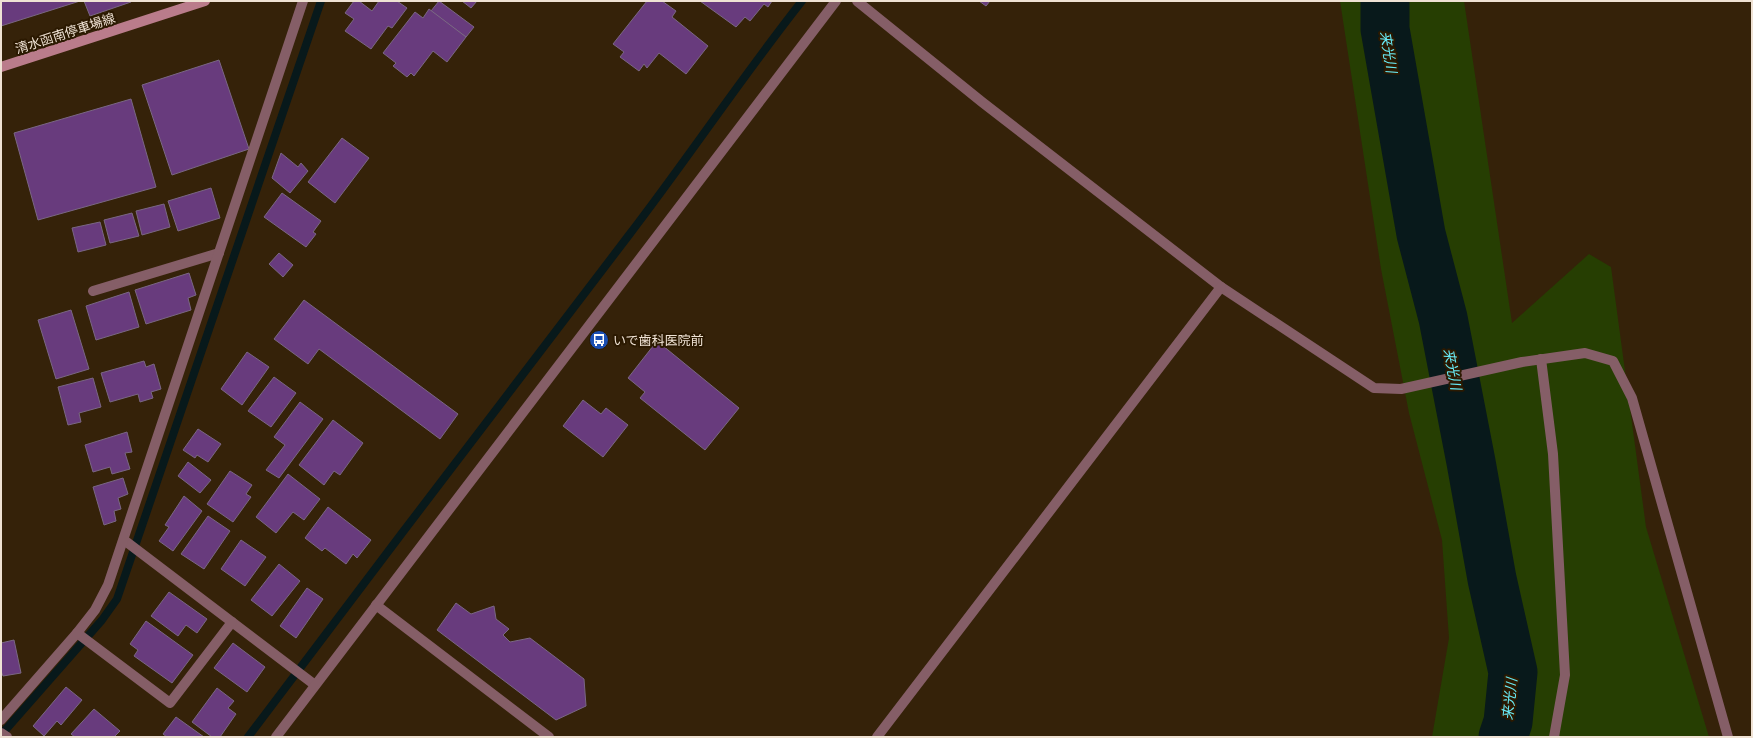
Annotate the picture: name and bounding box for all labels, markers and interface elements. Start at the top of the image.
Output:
street label: 清水函南停車場線 [13,9,117,57]
water label: 来光川 [1377,30,1401,76]
bus stop icon: いで歯科医院前 [588,329,610,351]
place label: いで歯科医院前 [613,332,704,348]
water label: 来光川 [1441,347,1466,393]
water label: 来光川 [1498,675,1520,721]

